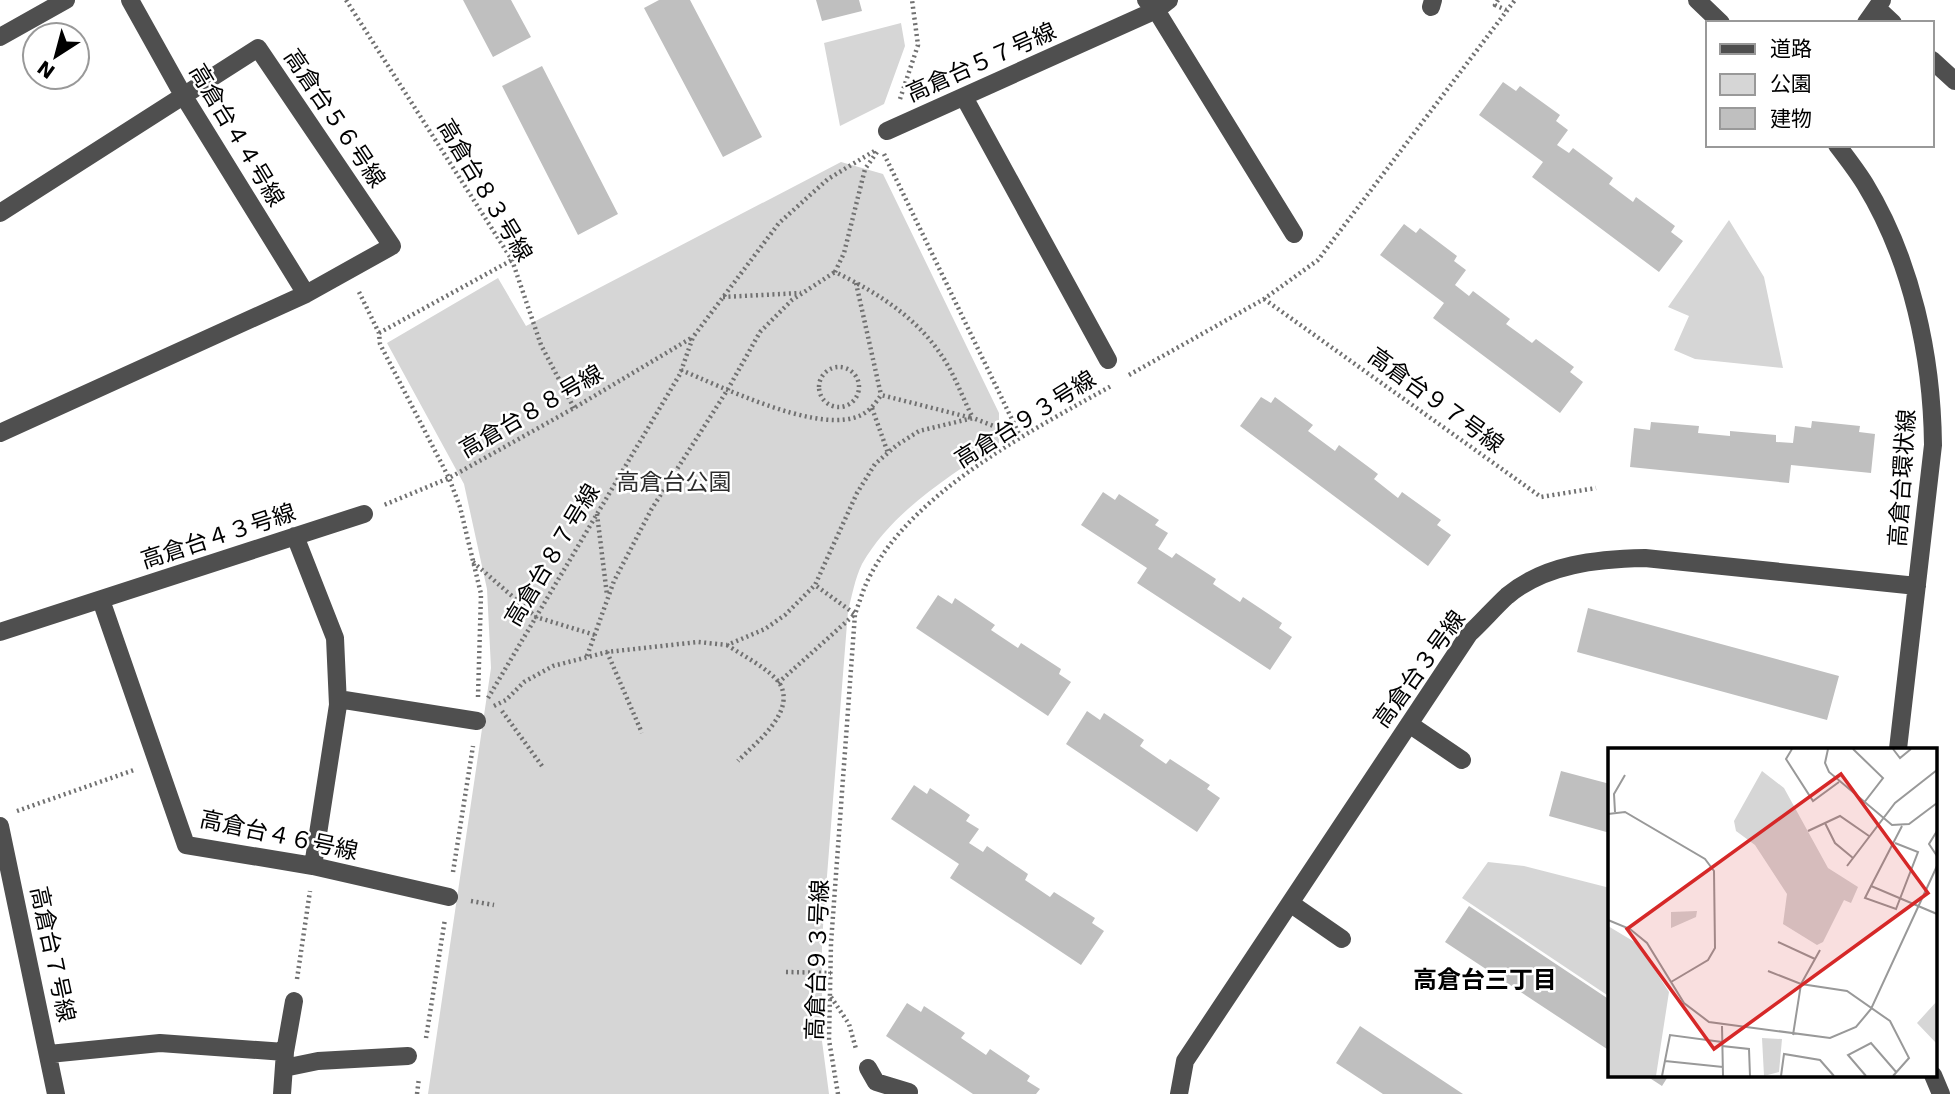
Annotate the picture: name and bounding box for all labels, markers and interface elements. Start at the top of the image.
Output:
street label: 高倉台５７号線 [902,17,1060,107]
north arrow [21,21,91,91]
legend [1706,21,1934,147]
text: 道路 [1770,37,1812,61]
street label: 高倉台５６号線 [279,44,391,192]
text: N [33,56,59,83]
street label: 高倉台４４号線 [184,59,290,211]
text: 公園 [1770,72,1812,96]
text: 建物 [1770,107,1812,131]
street label: 高倉台８３号線 [432,114,538,266]
street label: 高倉台９７号線 [1363,342,1509,458]
street label: 高倉台８８号線 [455,359,607,463]
street label: 高倉台９３号線 [950,365,1100,473]
street label: 高倉台環状線 [1884,408,1920,548]
park label: 高倉台公園 [617,469,732,495]
street label: 高倉台８７号線 [499,479,605,631]
street label: 高倉台４３号線 [137,499,299,573]
street label: 高倉台３号線 [1368,606,1470,732]
inset map [1608,748,1938,1076]
street label: 高倉台４６号線 [198,806,360,864]
street label: 高倉台９３号線 [801,879,833,1041]
street label: 高倉台７号線 [26,884,80,1024]
district label: 高倉台三丁目 [1413,966,1557,994]

